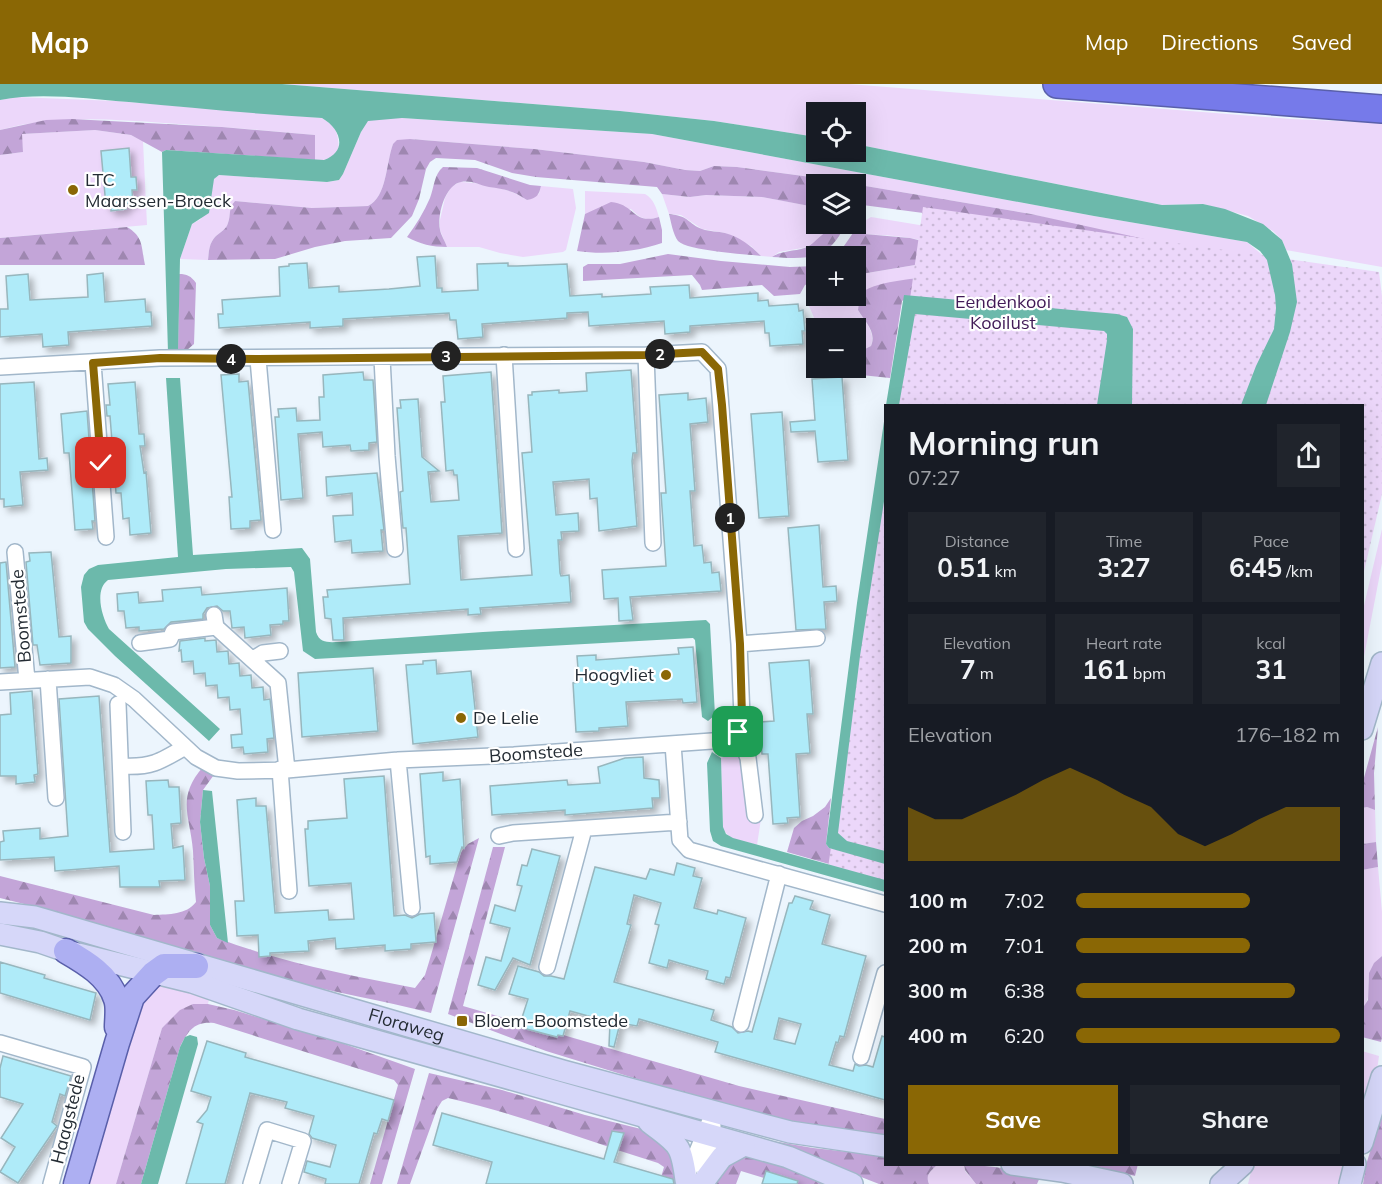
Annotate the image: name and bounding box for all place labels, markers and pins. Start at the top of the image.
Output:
place label: LTC Maarssen-Broeck [85,168,232,212]
marker: LTC Maarssen-Broeck [66,183,80,197]
pin: 2 [645,339,675,369]
pin: 3 [431,341,461,371]
pin: 4 [216,344,246,374]
pin [75,437,126,488]
pin: 1 [715,503,745,533]
place label: Hoogvliet [575,663,654,686]
marker: Hoogvliet [659,668,673,682]
place label: De Lelie [473,706,539,729]
pin [712,706,763,757]
marker: De Lelie [454,711,468,725]
place label: Bloem-Boomstede [474,1009,628,1032]
marker: Bloem-Boomstede [455,1014,469,1028]

